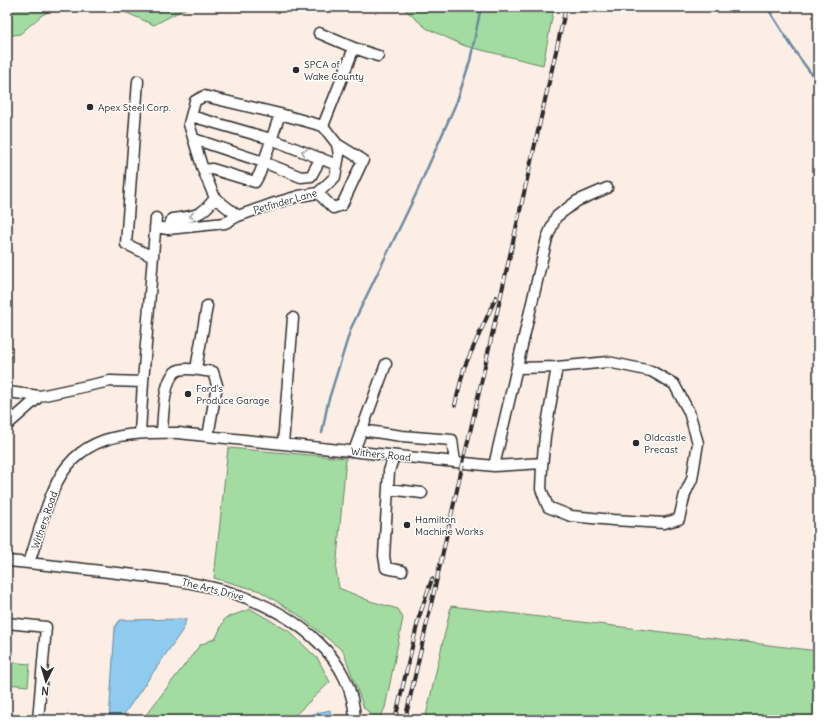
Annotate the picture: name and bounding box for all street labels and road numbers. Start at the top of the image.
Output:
street label: Petfinder Lane [252,186,318,217]
street label: Withers Road [350,445,412,464]
street label: Withers Road [29,489,60,551]
street label: The Arts Drive [181,576,245,603]

